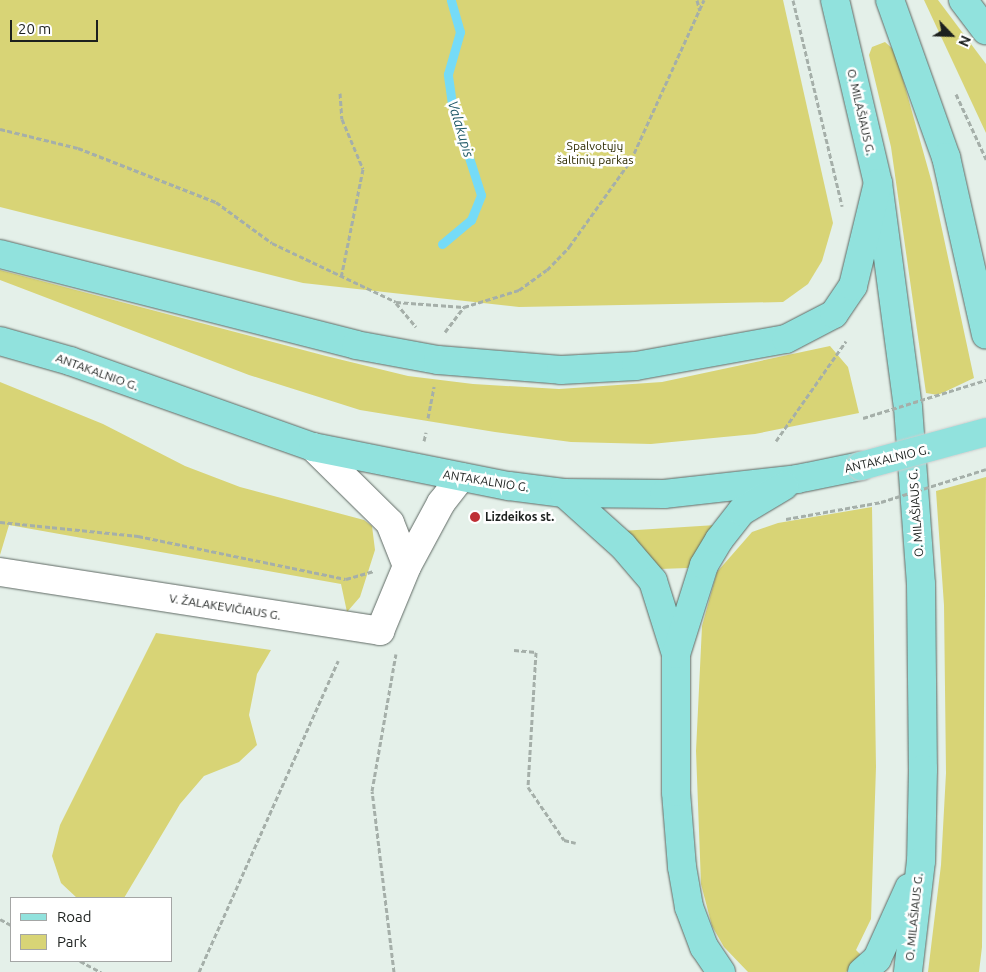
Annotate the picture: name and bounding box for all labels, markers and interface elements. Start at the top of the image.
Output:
scale bar [12,10,100,42]
north arrow [926,10,976,60]
text: 20 m [18,20,51,37]
text: N [955,33,974,49]
street label: O. MILAŠIAUS G. [844,67,878,157]
water label: Valakupis [444,99,478,159]
park label: Spalvotųjų šaltinių parkas [557,139,633,167]
street label: ANTAKALNIO G. [54,350,140,394]
street label: ANTAKALNIO G. [843,442,931,476]
street label: ANTAKALNIO G. [442,467,530,495]
street label: O. MILAŠIAUS G. [906,469,926,557]
place label: Lizdeikos st. [485,510,554,524]
marker: Lizdeikos st. [469,511,481,523]
street label: V. ŽALAKEVIČIAUS G. [168,591,282,623]
street label: O. MILAŠIAUS G. [902,872,926,962]
legend [10,897,172,962]
text: Road [57,908,92,925]
text: Park [57,933,87,950]

